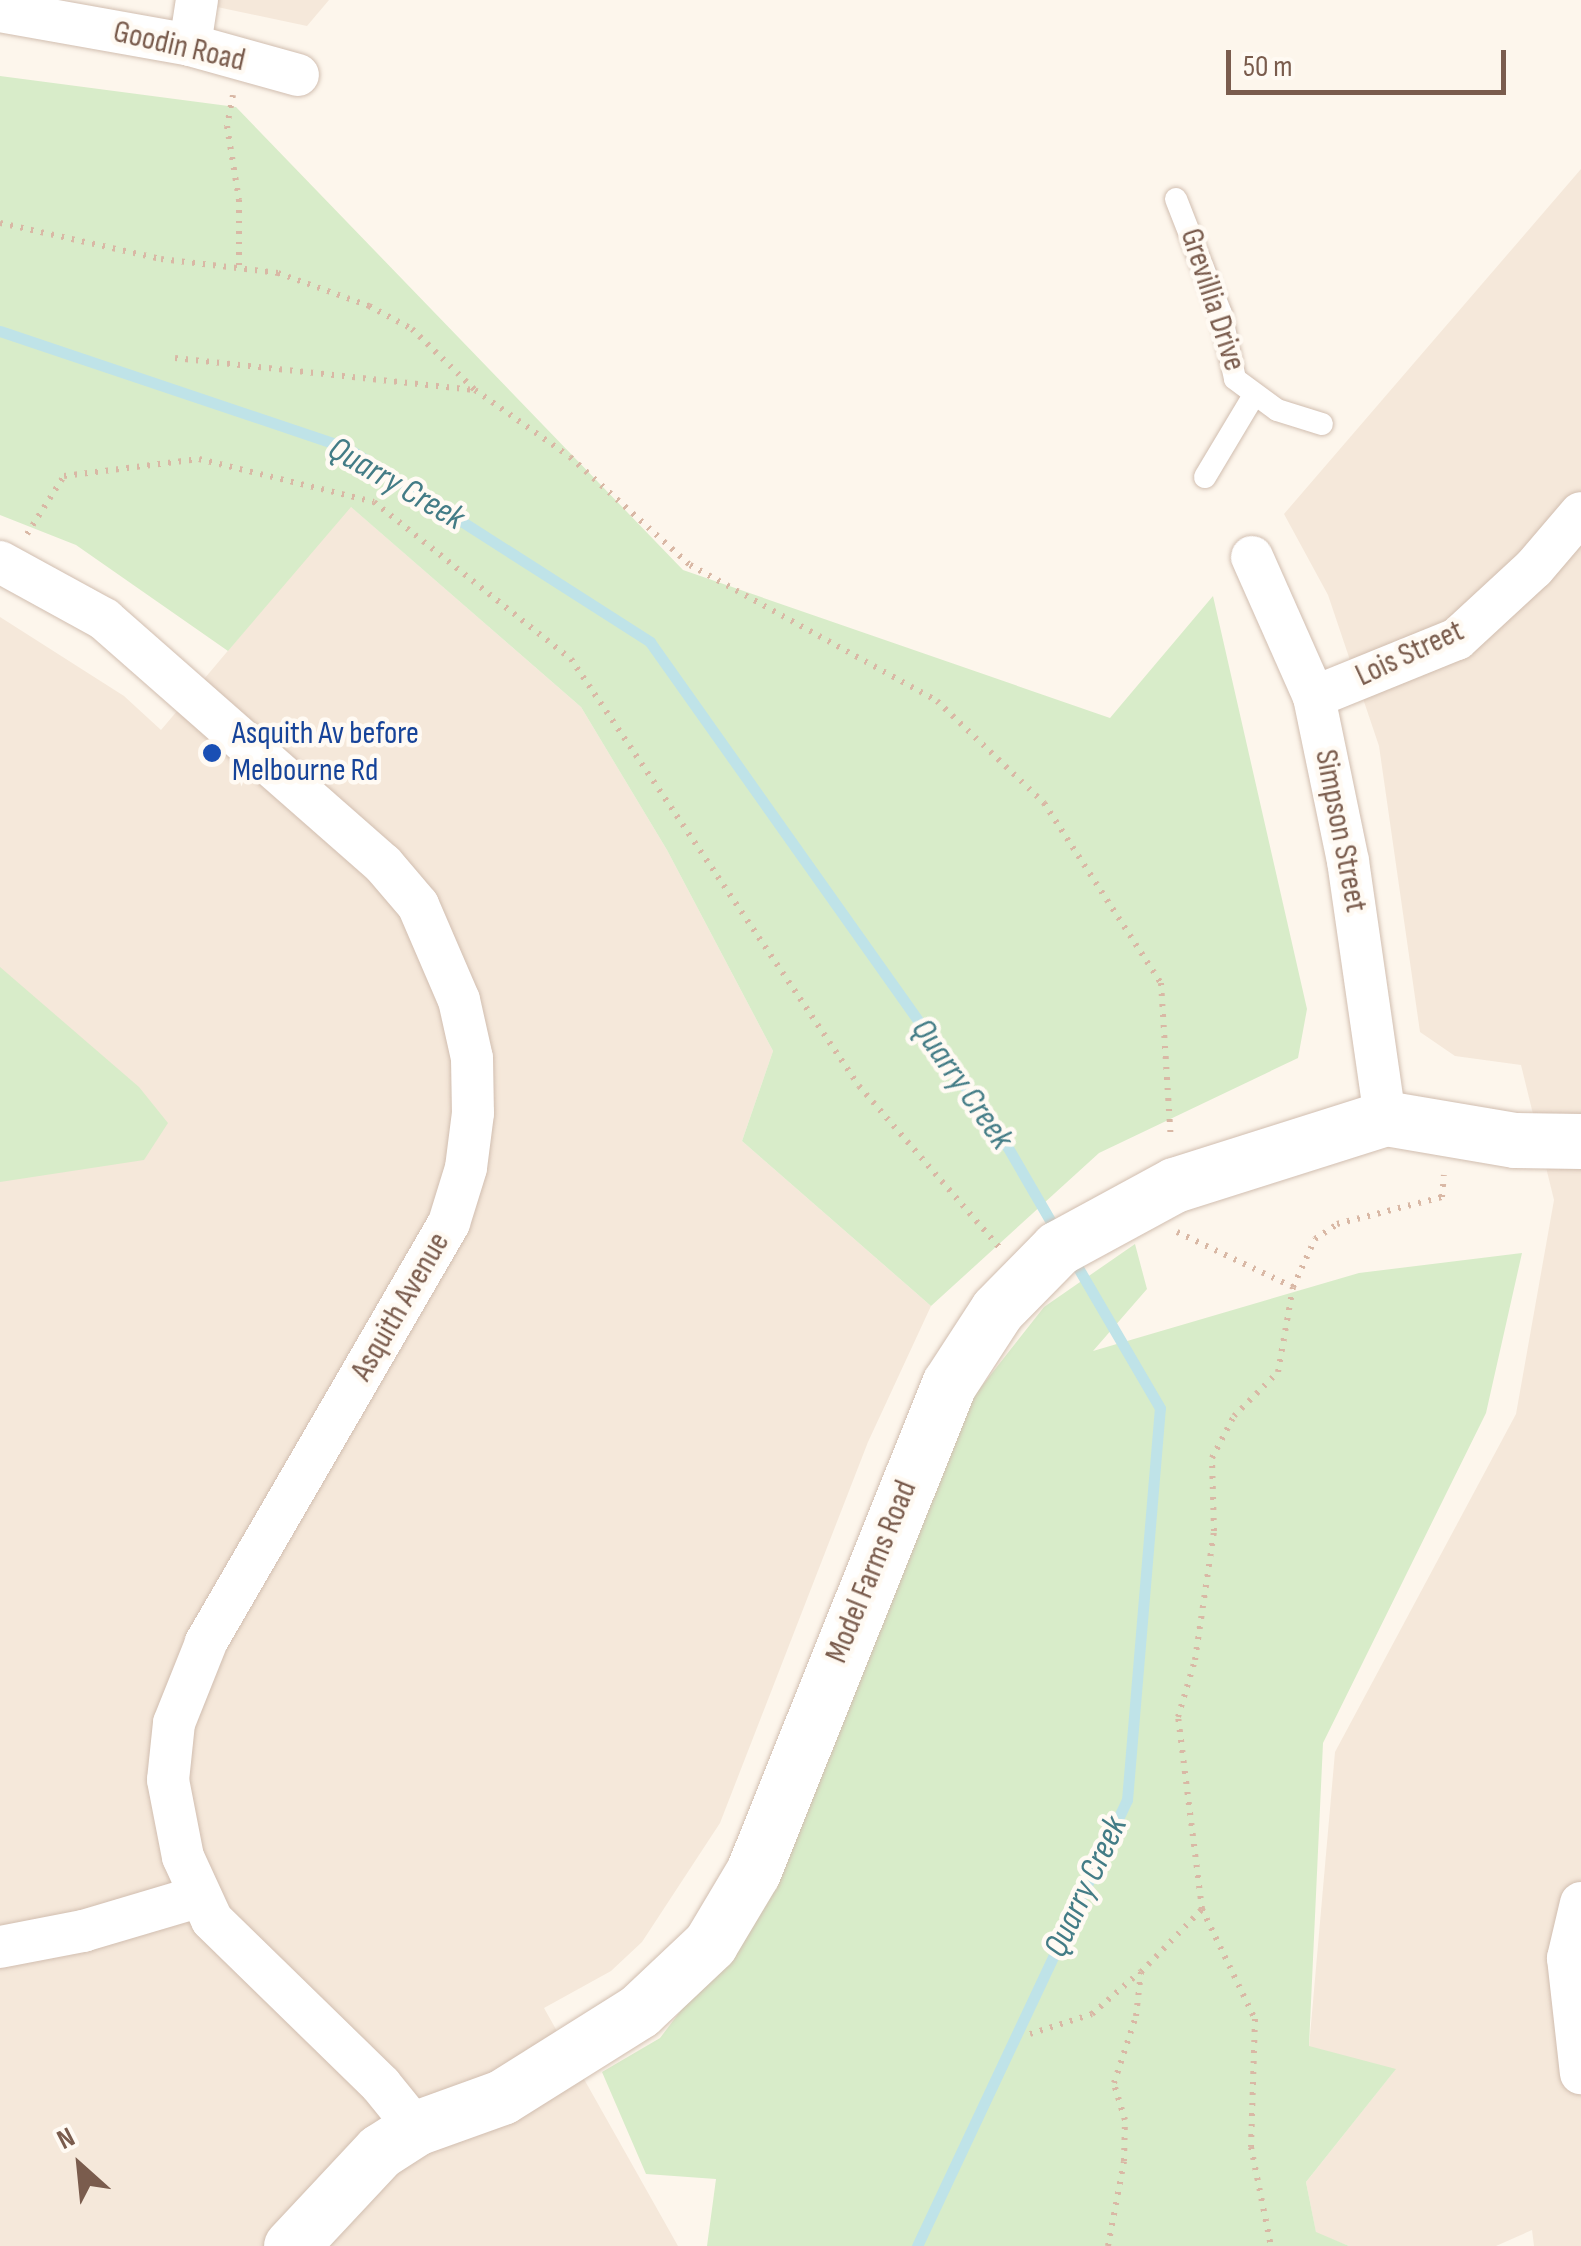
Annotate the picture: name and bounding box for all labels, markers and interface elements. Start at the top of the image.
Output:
street label: Goodin Road [109,13,249,81]
scale bar [1231,30,1511,92]
text: 50 m [1243,49,1292,85]
street label: Grevillia Drive [1171,224,1253,376]
water label: Quarry Creek [320,428,472,540]
street label: Lois Street [1350,612,1470,696]
place label: Asquith Av before Melbourne Rd [232,716,419,791]
marker: Asquith Av before Melbourne Rd [201,742,223,764]
street label: Simpson Street [1305,747,1375,915]
water label: Quarry Creek [902,1010,1022,1158]
street label: Asquith Avenue [343,1226,459,1388]
street label: Model Farms Road [818,1475,926,1669]
water label: Quarry Creek [1035,1810,1137,1964]
north arrow [30,2116,130,2216]
text: N [52,2121,80,2157]

